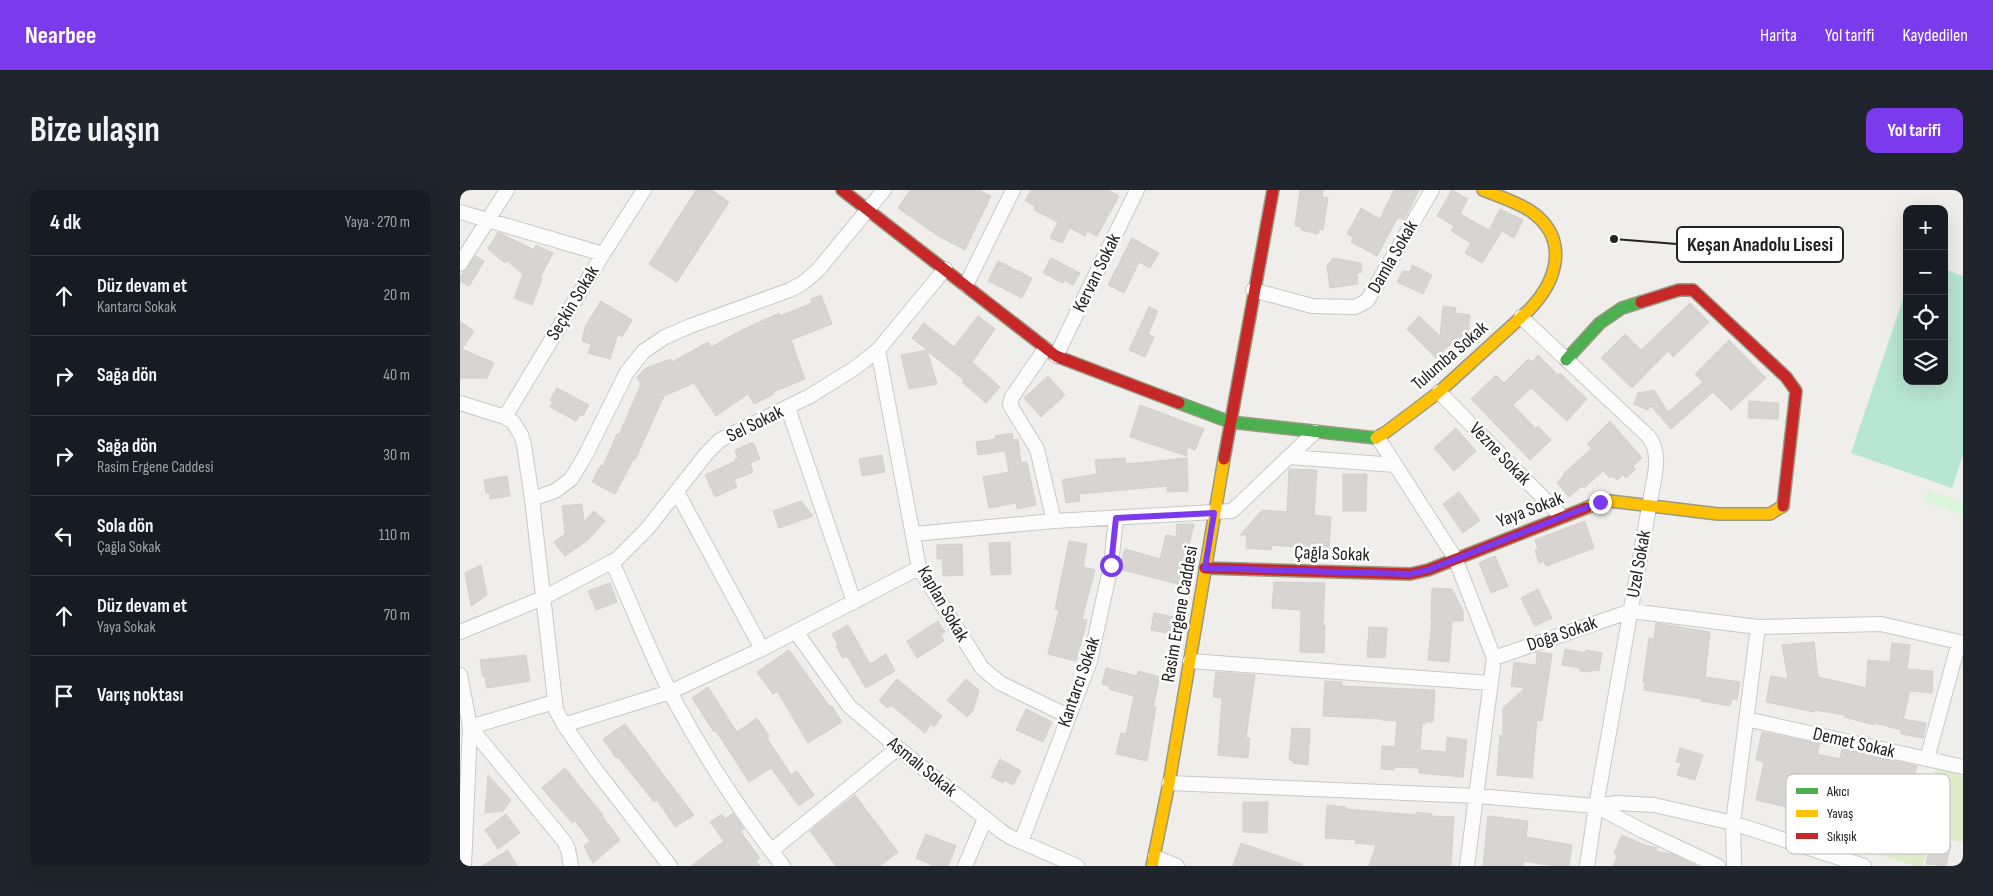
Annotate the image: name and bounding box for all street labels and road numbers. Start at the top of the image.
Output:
street label: Damla Sokak [1363,216,1423,298]
street label: Kervan Sokak [1068,229,1126,316]
street label: Seçkin Sokak [542,261,605,345]
street label: Tulumba Sokak [1407,316,1494,396]
street label: Sel Sokak [723,400,788,448]
street label: Vezne Sokak [1464,418,1536,491]
street label: Yaya Sokak [1493,487,1567,533]
street label: Uzel Sokak [1622,528,1656,599]
street label: Çağla Sokak [1294,541,1371,567]
street label: Rasim Ergene Caddesi [1157,544,1203,684]
street label: Kaplan Sokak [912,562,974,647]
street label: Doğa Sokak [1524,611,1601,657]
street label: Kantarcı Sokak [1053,633,1105,730]
street label: Demet Sokak [1811,722,1898,764]
street label: Asmalı Sokak [882,731,962,802]

